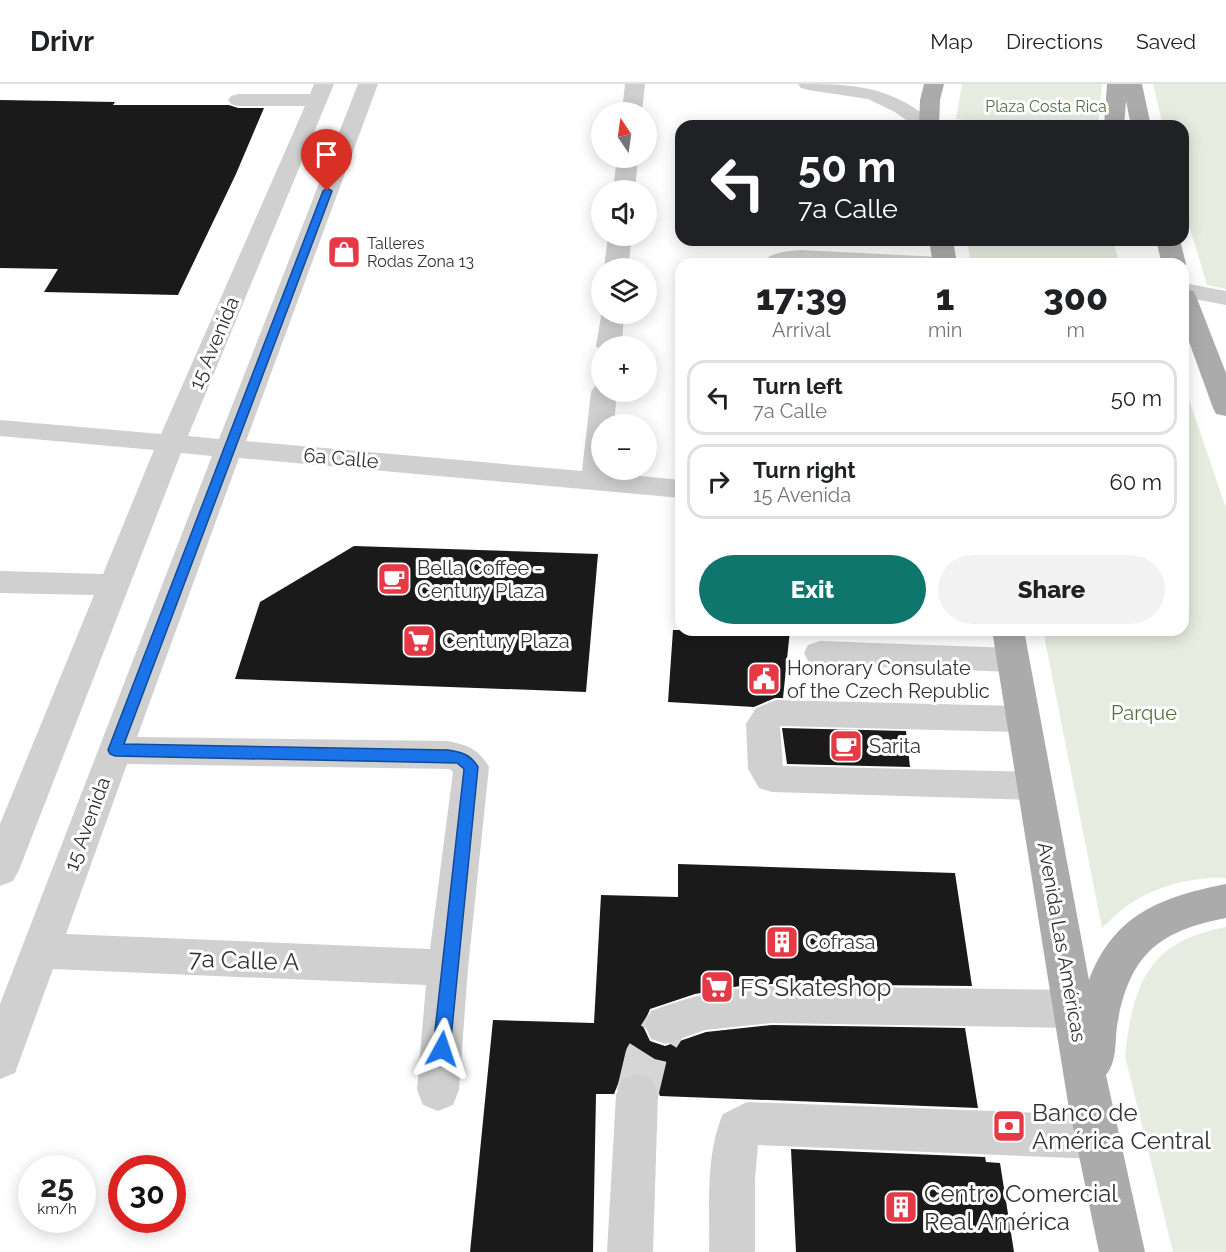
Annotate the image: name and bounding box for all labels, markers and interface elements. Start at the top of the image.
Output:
text: Drivr [30,25,94,58]
text: Map [930,29,973,54]
text: Directions [1006,29,1103,54]
text: Saved [1136,29,1196,54]
park label: Plaza Costa Rica [985,97,1107,116]
north arrow [591,102,657,168]
map controls [591,102,657,480]
pin [301,129,352,191]
icon: arrive [310,138,343,171]
text: 50 m [798,143,896,192]
icon: left [699,144,777,222]
button: sound [591,180,657,246]
text: 7a Calle [798,193,898,224]
shop icon: Talleres Rodas Zona 13 [326,234,362,270]
place label: Talleres Rodas Zona 13 [367,234,474,271]
button: layers [591,258,657,324]
text: 17:39 [756,276,847,318]
text: 1 [936,276,954,318]
text: 300 [1043,276,1108,318]
street label: 15 Avenida [184,293,244,393]
text: Arrival [772,318,831,342]
text: min [928,318,962,342]
text: m [1066,318,1085,342]
button: + [591,336,657,402]
text: Turn left [753,373,843,399]
icon: left [702,381,735,414]
text: 50 m [1111,385,1162,411]
text: 7a Calle [753,399,827,423]
button: − [591,414,657,480]
street label: 6a Calle [302,443,380,473]
text: Turn right [753,457,856,483]
icon: right [702,465,735,498]
text: 60 m [1109,469,1162,495]
text: 15 Avenida [753,483,851,507]
button: Exit [699,555,926,624]
button: Share [938,555,1165,624]
place label: Bella Coffee - Century Plaza [417,556,545,603]
cafe icon: Bella Coffee - Century Plaza [376,561,412,597]
supermarket icon: Century Plaza [401,623,437,659]
place label: Century Plaza [442,629,570,653]
place label: Honorary Consulate of the Czech Republic [787,656,990,703]
public building icon: Honorary Consulate of the Czech Republic [746,661,782,697]
park label: Parque [1111,701,1177,725]
cafe icon: Sarita [828,728,864,764]
place label: Sarita [869,734,921,758]
street label: 15 Avenida [59,774,115,874]
street label: Avenida Las Américas [1033,840,1091,1044]
building icon: Cofrasa [764,924,800,960]
place label: Cofrasa [805,930,876,954]
street label: 7a Calle A [188,944,300,976]
supermarket icon: FS Skateshop [699,969,735,1005]
place label: FS Skateshop [740,973,891,1002]
position arrow [410,1017,474,1081]
place label: Banco de América Central [1032,1098,1211,1155]
bank icon: Banco de América Central [991,1108,1027,1144]
speed limit sign: 30 [108,1155,186,1233]
text: 25 [40,1169,74,1204]
place label: Centro Comercial Real América [924,1179,1118,1236]
building icon: Centro Comercial Real América [883,1189,919,1225]
text: km/h [37,1200,77,1218]

